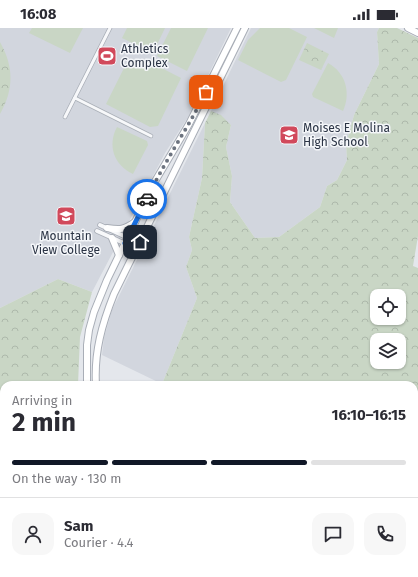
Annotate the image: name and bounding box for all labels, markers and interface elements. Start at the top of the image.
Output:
text: 16:08 [20,5,57,23]
place label: Athletics Complex [121,42,169,70]
sports icon: Athletics Complex [96,45,118,67]
pin [189,75,223,109]
icon: bag [195,81,217,103]
place label: Moises E Molina High School [303,121,390,149]
school or university icon: Moises E Molina High School [278,124,300,146]
courier [127,179,167,219]
icon: car [136,188,158,210]
school or university icon: Mountain View College [55,205,77,227]
pin [123,225,157,259]
place label: Mountain View College [32,229,100,257]
icon: home [129,231,151,253]
map controls [370,289,406,369]
button: locate [370,289,406,325]
button: layers [370,333,406,369]
text: Arriving in [12,393,72,408]
text: 16:10–16:15 [331,406,406,424]
text: 2 min [12,407,76,438]
text: On the way · 130 m [12,471,121,486]
button: person [12,513,54,555]
button: chat [312,513,354,555]
button: phone [364,513,406,555]
text: Sam [64,517,93,535]
text: Courier · 4.4 [64,535,134,550]

